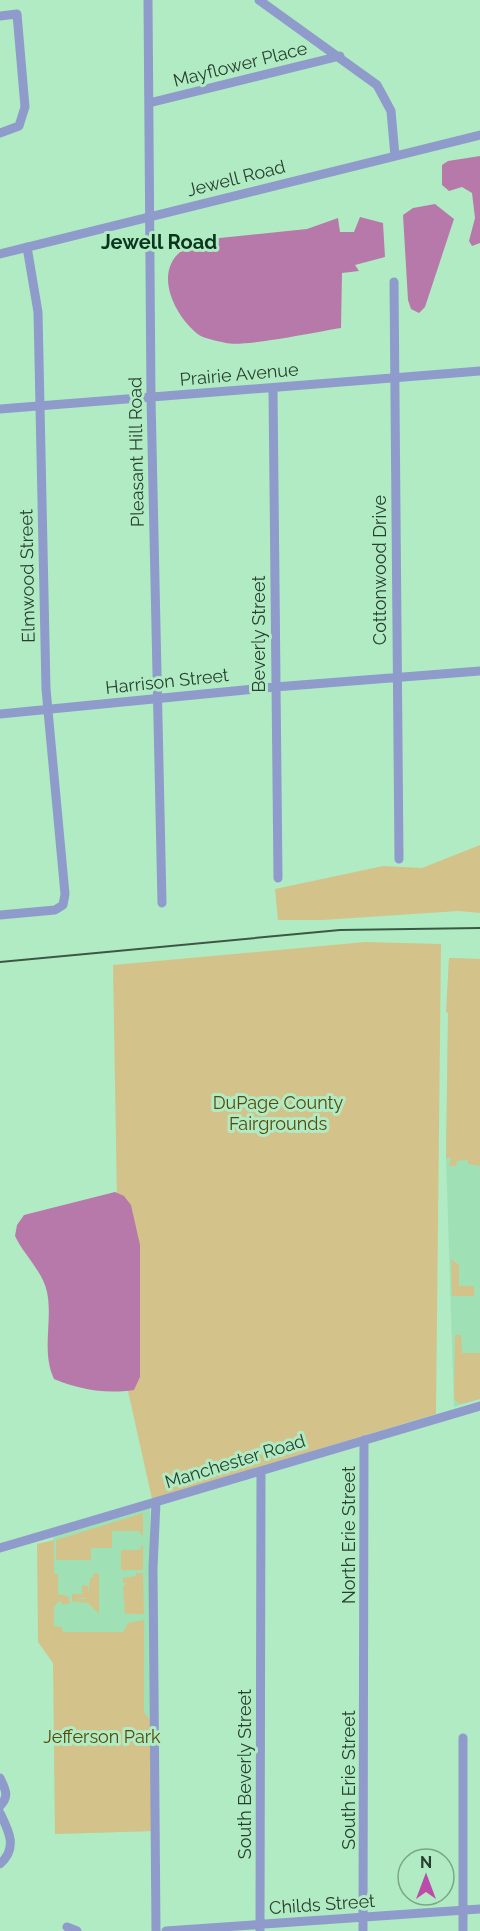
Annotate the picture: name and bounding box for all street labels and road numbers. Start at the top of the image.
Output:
street label: Mayflower Place [171,37,310,91]
street label: Jewell Road [185,156,287,200]
street label: Prairie Avenue [179,358,300,390]
street label: Pleasant Hill Road [124,377,148,527]
street label: Cottonwood Drive [369,494,390,645]
street label: Elmwood Street [15,509,39,643]
street label: Beverly Street [248,576,269,692]
street label: Harrison Street [104,664,230,698]
street label: Manchester Road [162,1430,308,1492]
street label: North Erie Street [338,1466,359,1604]
street label: South Beverly Street [234,1689,255,1859]
street label: South Erie Street [338,1710,359,1850]
street label: Childs Street [268,1890,376,1918]

